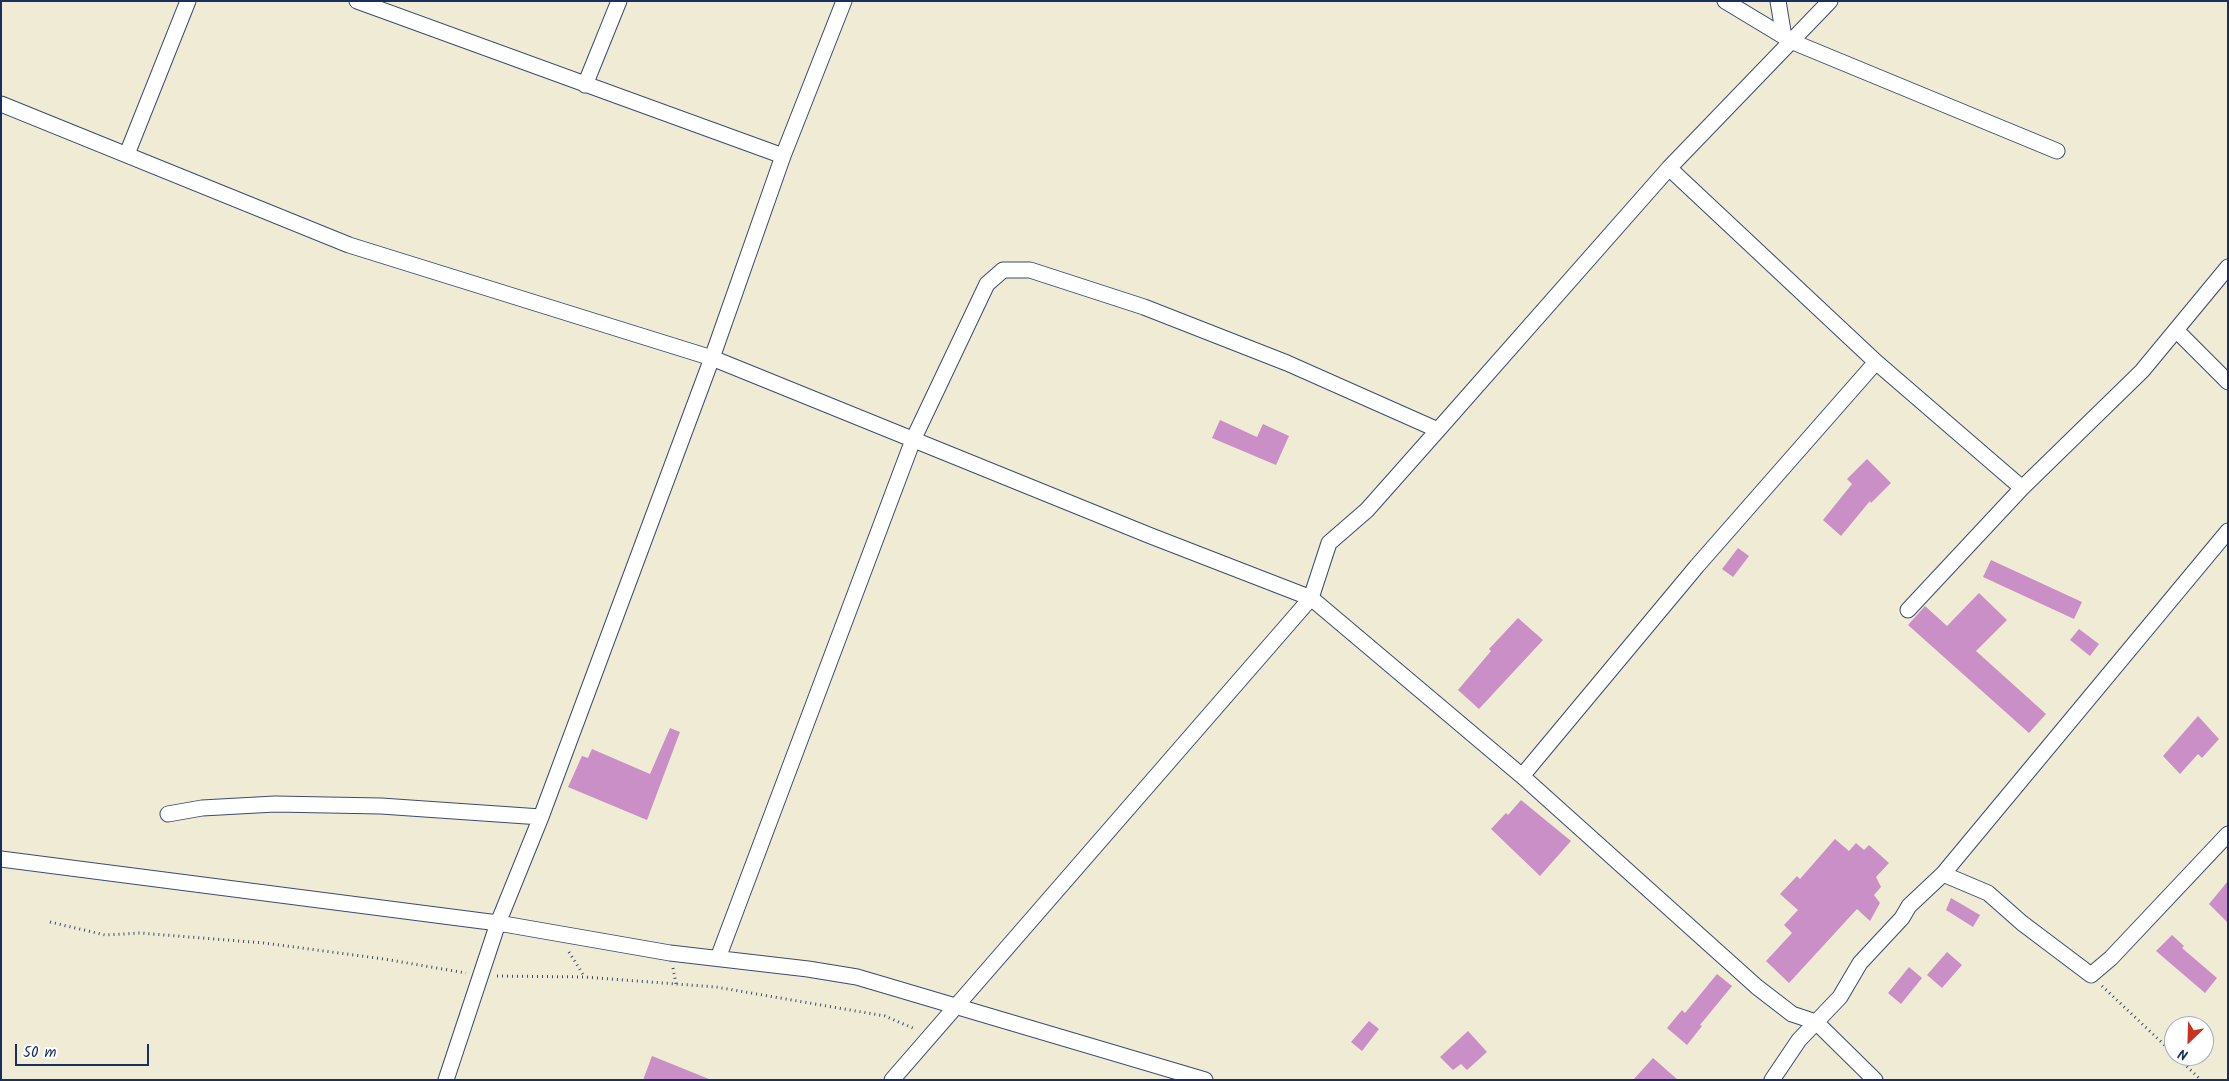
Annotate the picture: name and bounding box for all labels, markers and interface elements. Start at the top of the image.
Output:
north arrow [2164,1016,2214,1066]
scale bar [18,1034,151,1066]
text: 50 m [23,1041,57,1065]
text: N [2175,1042,2192,1066]

